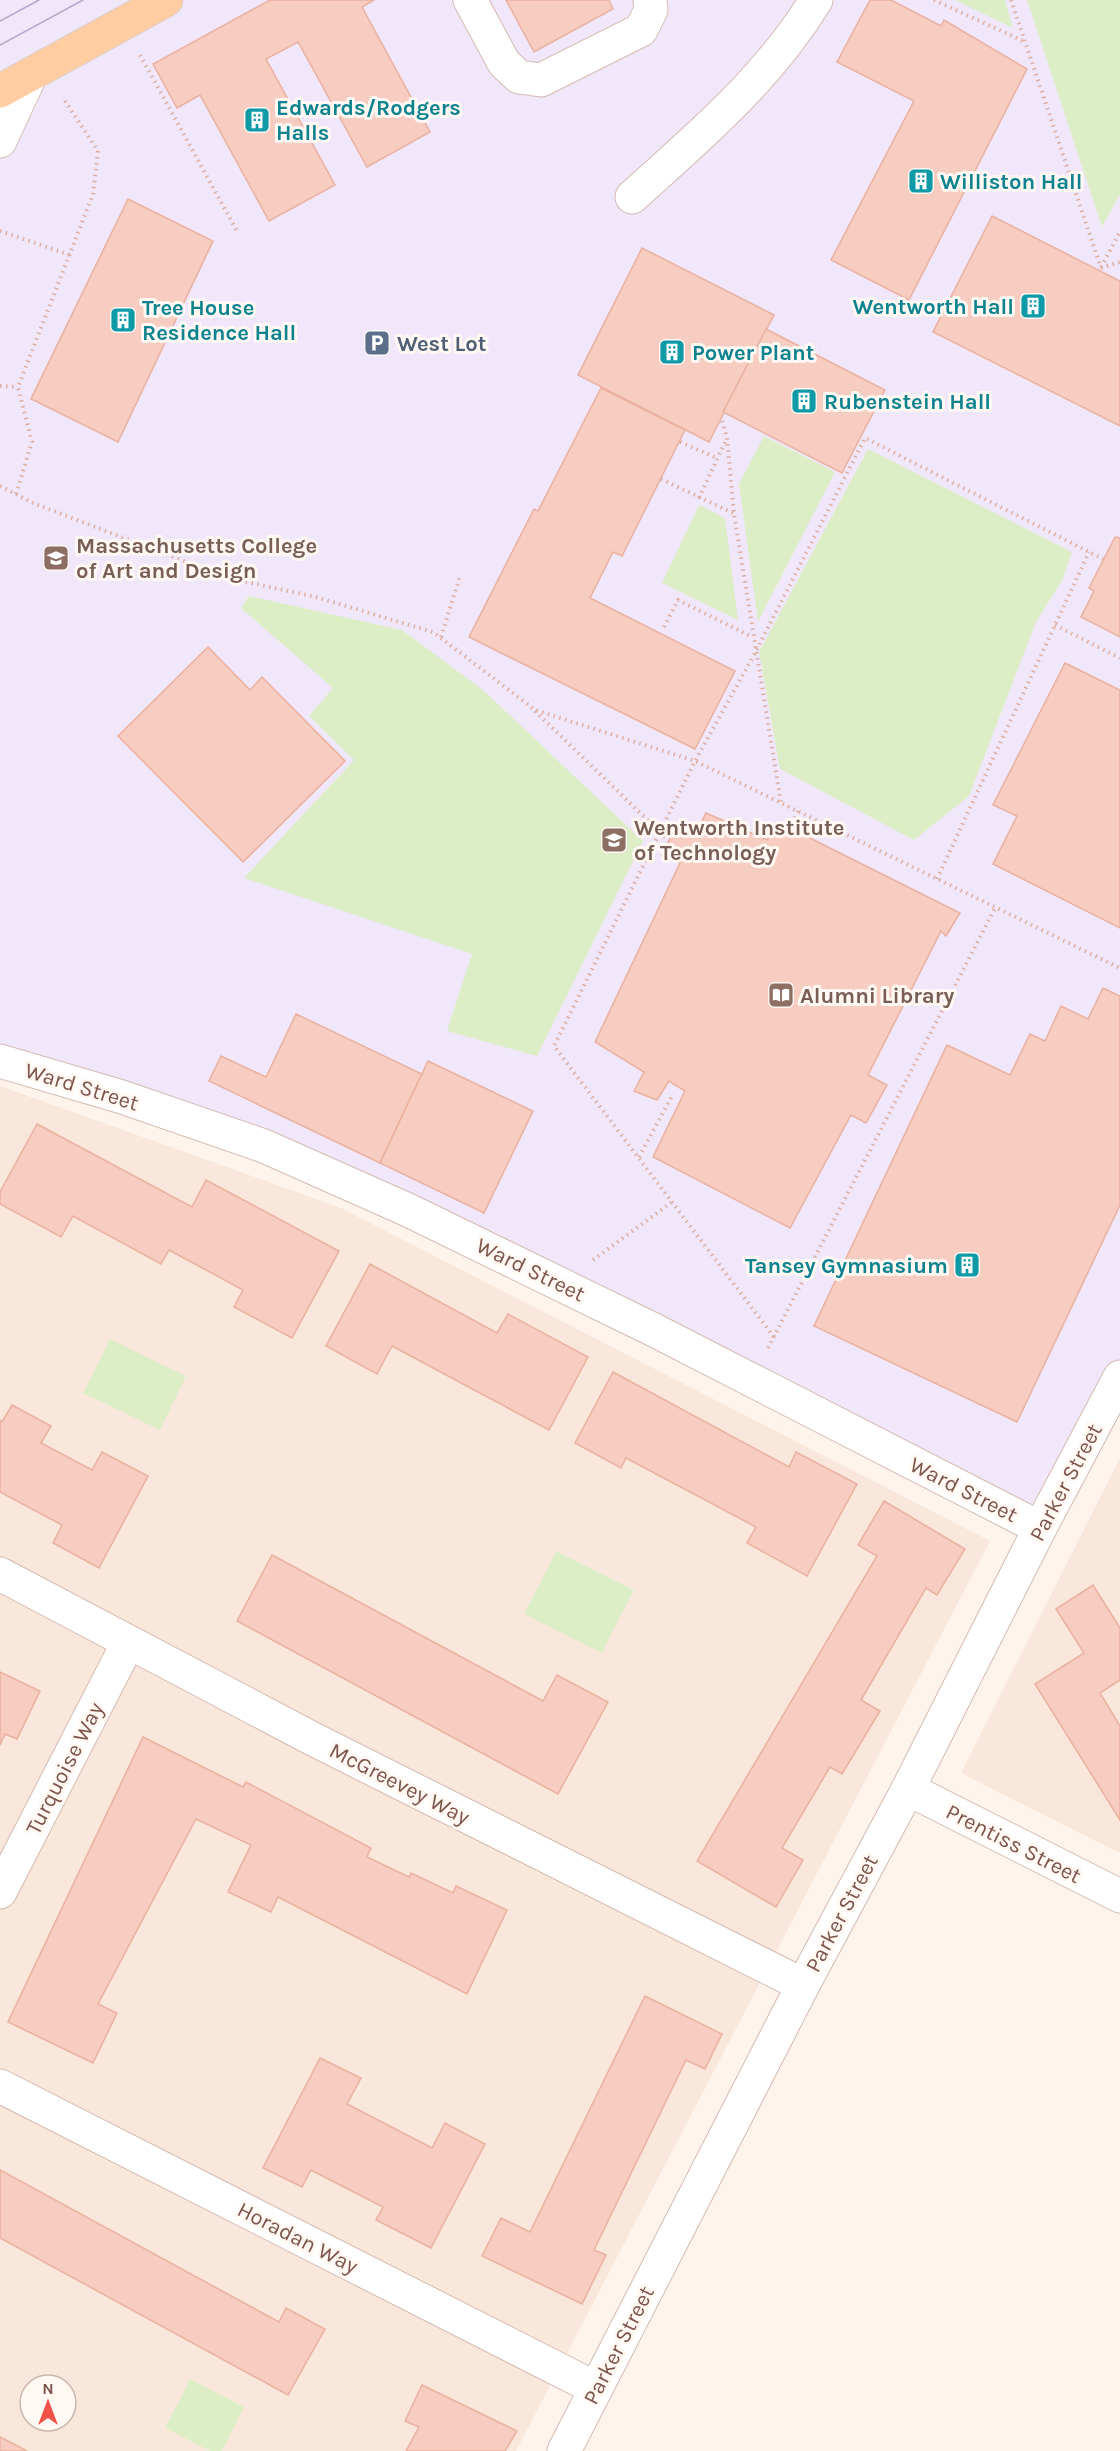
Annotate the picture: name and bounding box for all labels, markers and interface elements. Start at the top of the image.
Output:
place label: Edwards/Rodgers Halls [276,95,461,146]
building icon: Edwards/Rodgers Halls [242,105,272,135]
building icon: Williston Hall [906,166,936,196]
place label: Williston Hall [940,169,1082,195]
building icon: Wentworth Hall [1018,291,1048,321]
place label: Wentworth Hall [853,294,1014,320]
place label: Tree House Residence Hall [142,295,296,346]
building icon: Tree House Residence Hall [108,305,138,335]
parking icon: West Lot [362,328,392,358]
place label: West Lot [397,331,487,357]
building icon: Power Plant [657,337,687,367]
place label: Power Plant [692,340,815,366]
building icon: Rubenstein Hall [789,386,819,416]
place label: Rubenstein Hall [824,389,991,415]
place label: Massachusetts College of Art and Design [76,533,317,584]
school or university icon: Massachusetts College of Art and Design [41,543,71,573]
place label: Wentworth Institute of Technology [634,815,844,866]
school or university icon: Wentworth Institute of Technology [599,825,629,855]
library icon: Alumni Library [766,980,796,1010]
place label: Alumni Library [800,983,954,1009]
street label: Ward Street [22,1057,142,1117]
street label: Ward Street [472,1232,589,1307]
building icon: Tansey Gymnasium [952,1250,982,1280]
place label: Tansey Gymnasium [745,1253,948,1279]
street label: Parker Street [1024,1419,1108,1546]
street label: Ward Street [905,1452,1022,1528]
street label: Turquoise Way [20,1698,109,1839]
street label: McGreevey Way [325,1737,474,1830]
street label: Prentiss Street [942,1799,1086,1889]
street label: Parker Street [800,1850,884,1977]
street label: Horadan Way [233,2196,362,2279]
street label: Parker Street [578,2282,660,2409]
north arrow [18,2373,78,2433]
text: N [42,2379,54,2398]

